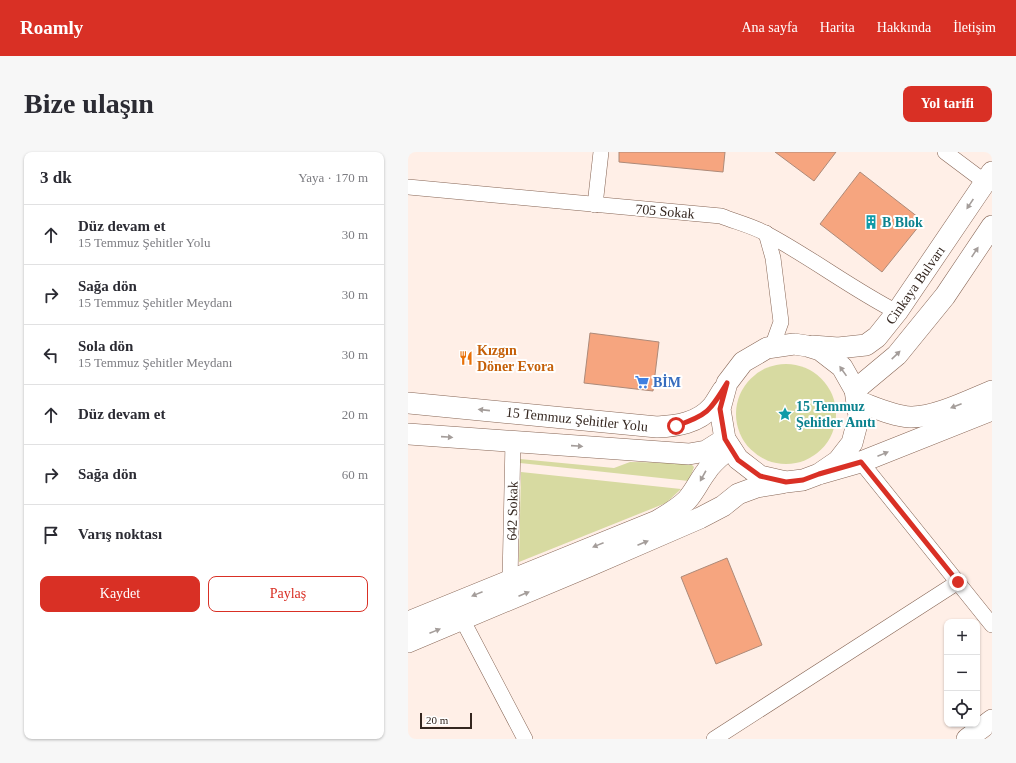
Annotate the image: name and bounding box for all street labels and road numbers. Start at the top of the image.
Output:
street label: 705 Sokak [635,201,695,222]
street label: Cinkaya Bulvarı [883,243,948,327]
street label: 15 Temmuz Şehitler Yolu [505,405,649,434]
street label: 642 Sokak [504,481,521,541]

